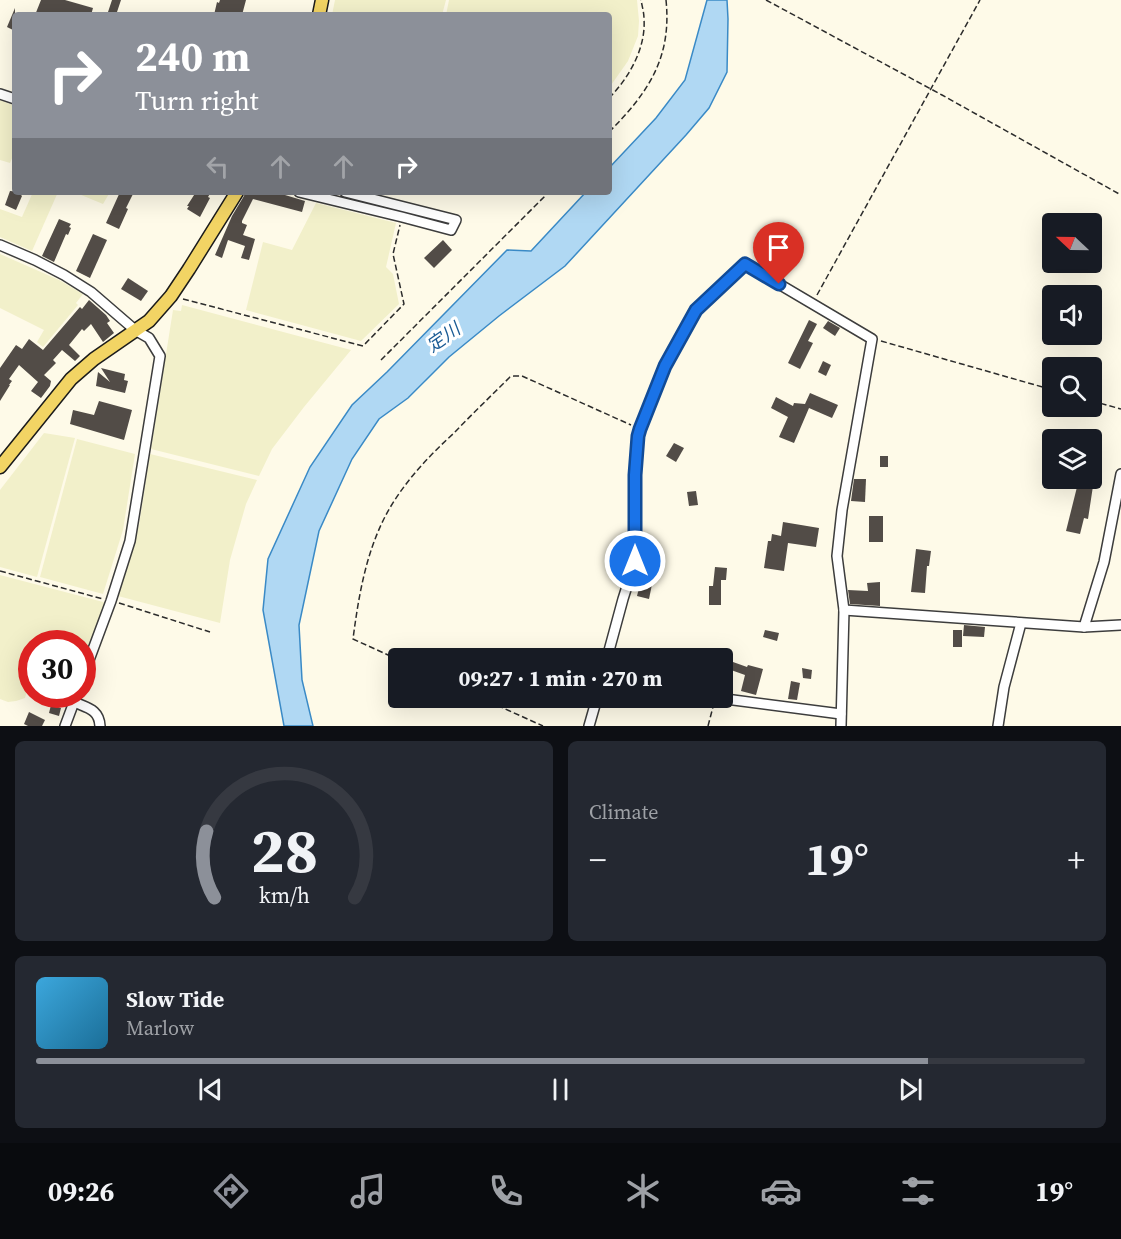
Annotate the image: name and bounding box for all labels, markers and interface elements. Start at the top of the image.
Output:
text: 240 m [135,27,250,85]
icon: right [36,36,114,114]
text: Turn right [135,82,259,119]
icon: left [201,150,234,183]
icon: ahead [264,150,297,183]
icon: ahead [327,150,360,183]
icon: right [390,150,423,183]
north arrow [1042,213,1102,273]
map controls [1042,213,1102,489]
pin [753,222,804,284]
icon: arrive [762,231,795,264]
button: sound [1042,285,1102,345]
water label: 定川 [421,315,467,358]
button: search [1042,357,1102,417]
button: layers [1042,429,1102,489]
position arrow [603,529,667,593]
speed limit sign: 30 [18,630,96,708]
text: 09:27 · 1 min · 270 m [459,663,662,693]
text: Climate [589,798,658,826]
text: 28 [250,807,318,893]
text: 19° [805,828,869,890]
text: − [589,837,607,882]
text: + [1067,837,1085,882]
text: km/h [258,881,310,910]
text: Slow Tide [126,984,224,1014]
text: Marlow [126,1014,194,1042]
icon: previous [194,1073,227,1106]
icon: pause [544,1073,577,1106]
icon: next [894,1073,927,1106]
icon: directions [210,1170,252,1212]
icon: music [347,1170,389,1212]
icon: phone [485,1170,527,1212]
icon: climate [622,1170,664,1212]
icon: car [760,1170,802,1212]
icon: filters [897,1170,939,1212]
text: 09:26 [48,1173,114,1210]
text: 19° [1035,1173,1073,1210]

